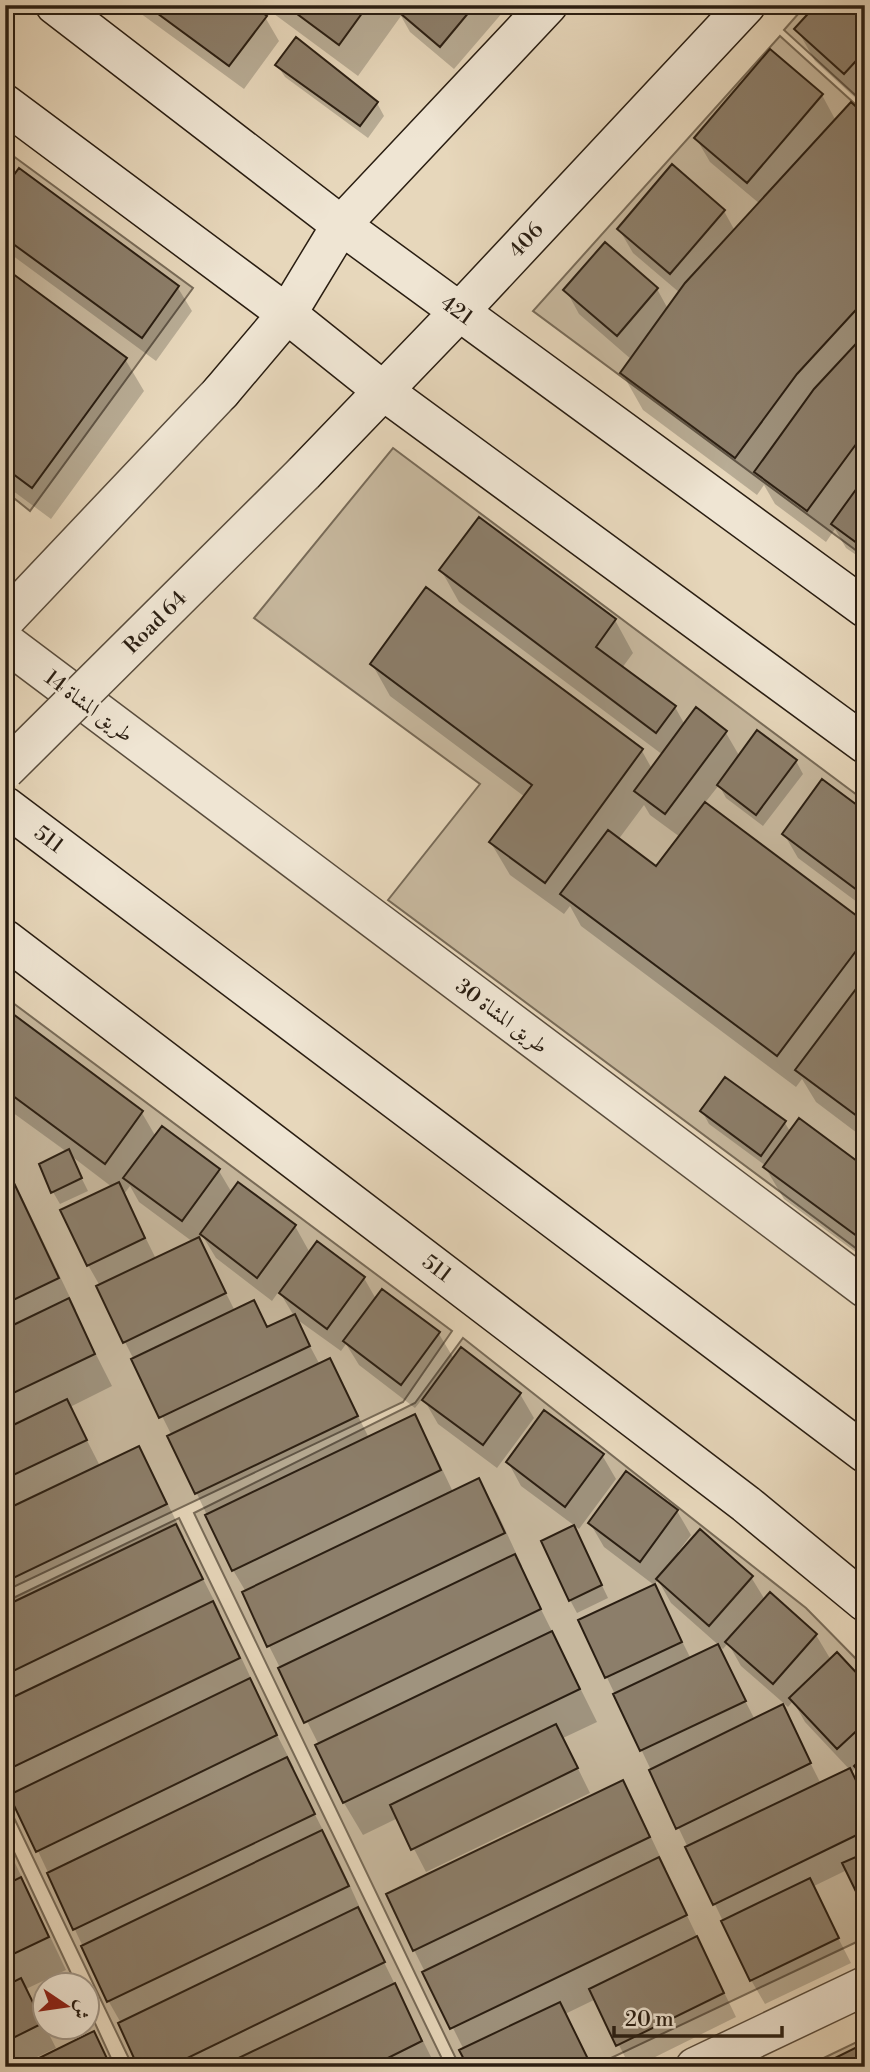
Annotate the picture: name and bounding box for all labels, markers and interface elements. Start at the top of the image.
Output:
street label: 406 [504,217,550,264]
street label: 421 [435,290,478,331]
street label: Road 64 [119,586,193,660]
street label: طريق المشاة 14 [39,665,138,749]
street label: 511 [28,820,68,859]
street label: طريق المشاة 30 [450,974,553,1060]
street label: 511 [416,1249,456,1288]
north arrow [32,1970,102,2040]
scale bar [614,1995,782,2039]
text: ش [68,1998,95,2021]
text: 20 m [625,2007,674,2033]

